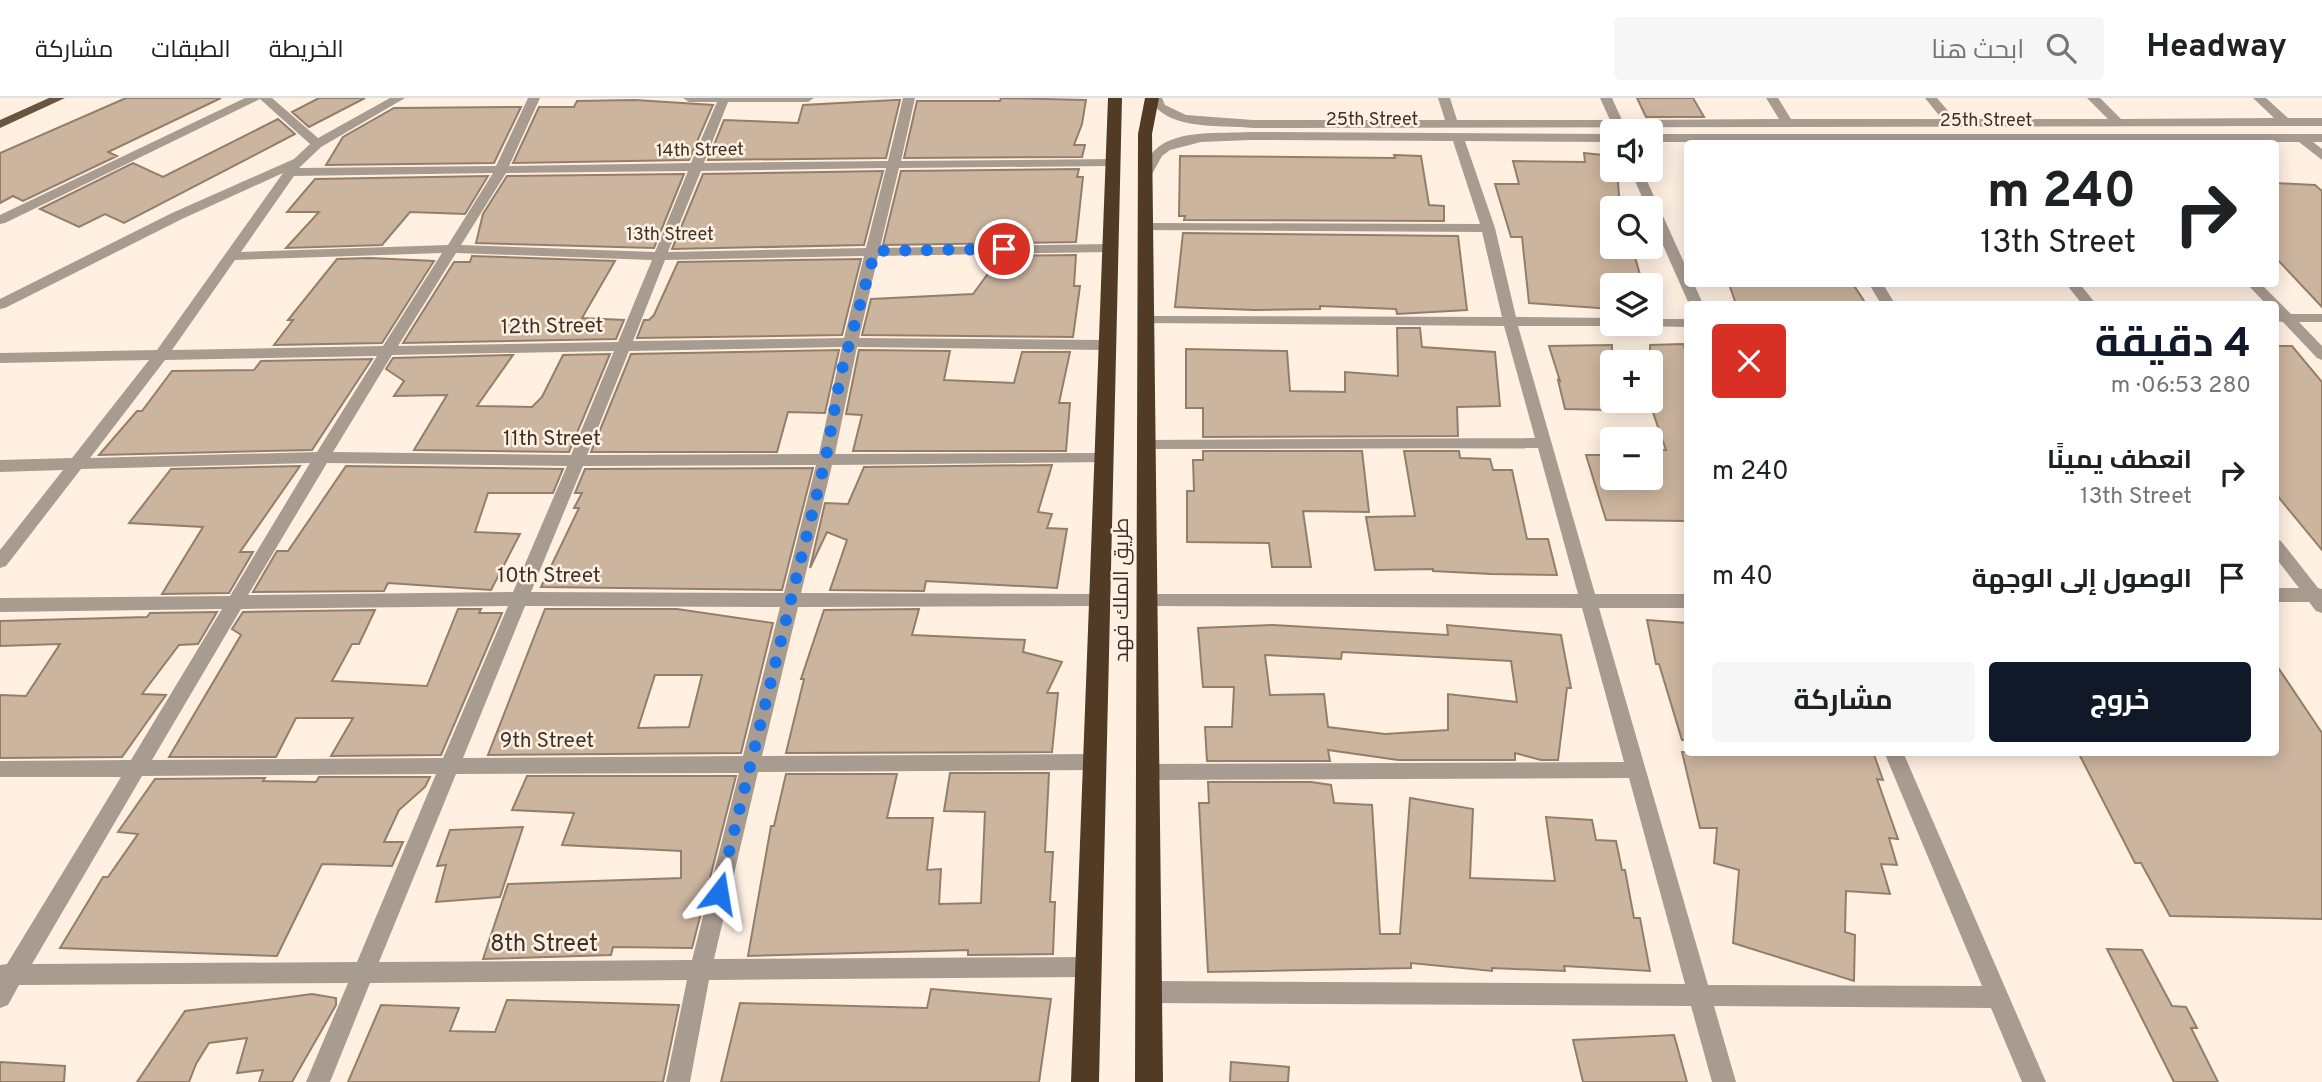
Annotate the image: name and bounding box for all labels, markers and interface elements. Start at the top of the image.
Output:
search box [1614,17,2104,80]
text: Headway [2146,27,2287,69]
icon: search [2042,29,2080,67]
text: ابحث هنا [1931,35,2024,68]
text: مشاركة [35,36,113,66]
text: الطبقات [151,36,231,66]
text: الخريطة [269,36,344,66]
street label: 25th Street [1326,109,1418,132]
street label: 25th Street [1940,110,2032,133]
map controls [1600,119,1663,490]
button: sound [1600,119,1663,182]
street label: 14th Street [656,139,744,163]
text: 240 m [1987,163,2136,225]
icon: right [2160,168,2251,259]
button: search [1600,196,1663,259]
pin [974,219,1034,279]
street label: 13th Street [626,224,714,247]
text: 13th Street [1980,224,2136,264]
icon: arrive [985,230,1023,268]
button: layers [1600,273,1663,336]
street label: 12th Street [500,313,604,341]
text: 4 دقيقة [2095,319,2251,372]
button: close [1712,324,1786,398]
button: + [1600,350,1663,413]
text: 280 m · 06:53 [2111,372,2251,401]
street label: 11th Street [503,426,601,453]
button: − [1600,427,1663,490]
text: انعطف يمينًا [2047,445,2192,478]
icon: right [2213,454,2251,492]
text: 240 m [1712,456,1789,489]
text: 13th Street [2080,483,2192,512]
street label: طريق الملك فهد [1109,518,1136,662]
icon: arrive [2213,559,2251,597]
text: 40 m [1712,561,1773,594]
street label: 10th Street [497,563,601,590]
text: الوصول إلى الوجهة [1972,564,2192,597]
button: مشاركة [1712,662,1975,742]
button: خروج [1989,662,2251,742]
street label: 9th Street [500,728,594,755]
position arrow [682,856,756,930]
street label: 8th Street [490,930,598,960]

